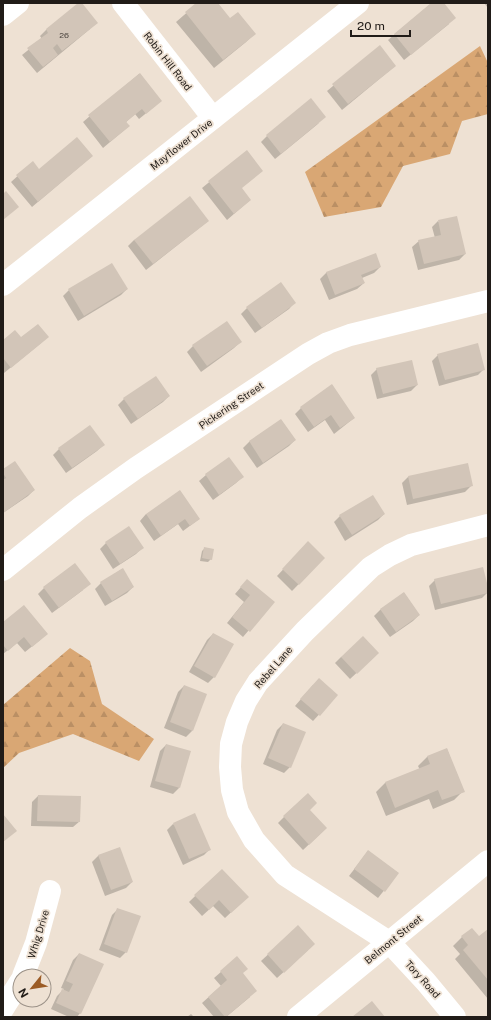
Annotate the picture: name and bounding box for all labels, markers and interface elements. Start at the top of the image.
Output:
scale bar [351,12,410,38]
text: 20 m [357,19,385,33]
street label: Robin Hill Road [141,29,195,93]
house number: 26 [59,30,69,40]
street label: Mayflower Drive [148,116,215,172]
street label: Pickering Street [196,379,266,431]
street label: Rebel Lane [251,643,295,691]
street label: Whig Drive [25,908,51,960]
street label: Belmont Street [362,912,424,966]
street label: Tory Road [403,958,443,1000]
north arrow [12,968,52,1008]
text: N [16,986,31,1000]

